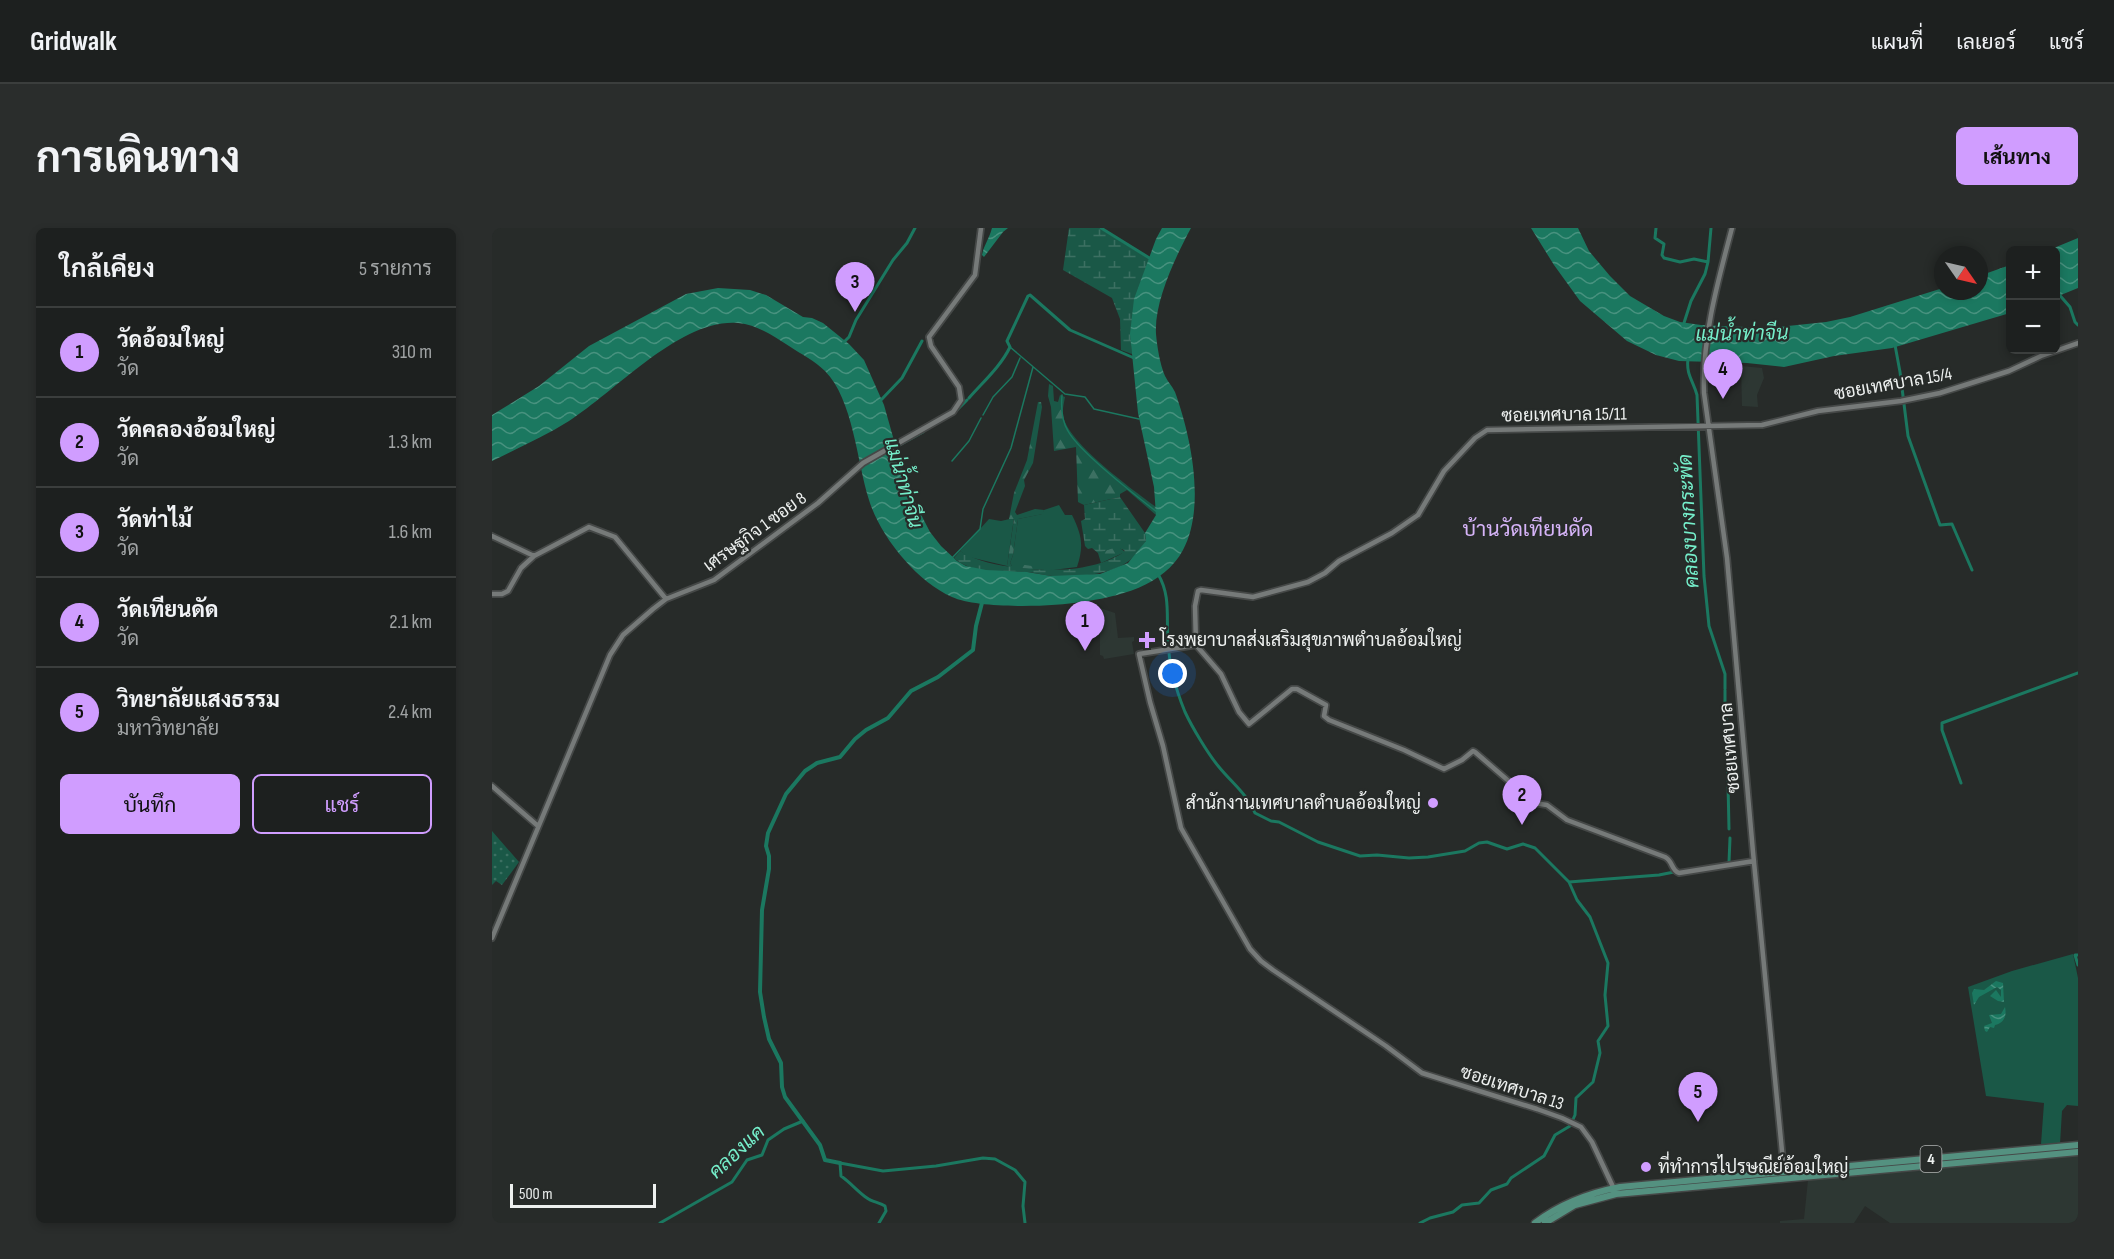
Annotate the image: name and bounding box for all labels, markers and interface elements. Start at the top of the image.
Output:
text: Gridwalk [30,25,117,58]
text: แผนที่ [1871,30,1923,55]
text: เลเยอร์ [1956,30,2016,55]
text: แชร์ [2049,30,2084,55]
button: เส้นทาง [1956,127,2078,185]
text: การเดินทาง [36,134,240,185]
north arrow [1934,246,1988,300]
map controls [2006,246,2060,354]
button: + [2006,246,2060,300]
text: ใกล้เคียง [60,254,155,285]
text: 5 รายการ [359,257,432,281]
pin: 3 [836,262,874,312]
button: − [2006,300,2060,354]
water label: แม่น้ำท่าจีน [1695,314,1789,347]
text: วัดอ้อมใหญ่ [117,327,225,354]
text: 1 [76,340,83,364]
text: 310 m [392,340,432,364]
pin: 4 [1704,350,1742,399]
text: วัด [117,357,139,381]
street label: ซอยเทศบาล 15/4 [1832,363,1954,405]
street label: ซอยเทศบาล 15/11 [1501,403,1627,427]
text: วัดคลองอ้อมใหญ่ [117,417,276,444]
text: 2 [75,430,84,454]
text: 1.3 km [389,430,432,454]
water label: แม่น้ำท่าจีน [879,433,934,531]
text: วัด [117,447,139,471]
water label: คลองบางกระพัด [1673,453,1704,589]
street label: เศรษฐกิจ 1 ซอย 8 [699,487,811,577]
text: วัดท่าไม้ [117,507,192,534]
district label: บ้านวัดเทียนดัด [1463,516,1593,542]
text: 3 [75,520,84,544]
text: 1.6 km [389,520,432,544]
text: วัด [117,537,139,561]
text: วัดเทียนดัด [117,597,219,624]
pin: 1 [1066,602,1104,651]
text: 4 [75,610,84,634]
text: 2.1 km [389,610,432,634]
text: วัด [117,627,139,651]
place label: โรงพยาบาลส่งเสริมสุขภาพตำบลอ้อมใหญ่ [1159,627,1462,652]
marker: โรงพยาบาลส่งเสริมสุขภาพตำบลอ้อมใหญ่ [1138,631,1156,649]
your location [1158,659,1187,688]
text: วิทยาลัยแสงธรรม [117,687,280,714]
text: 5 [75,700,84,724]
text: 2.4 km [388,700,432,724]
street label: ซอยเทศบาล [1716,702,1744,794]
text: มหาวิทยาลัย [117,717,219,741]
button: บันทึก [60,774,240,834]
button: แชร์ [252,774,432,834]
pin: 2 [1502,776,1542,825]
place label: สำนักงานเทศบาลตำบลอ้อมใหญ่ [1186,790,1421,814]
marker: สำนักงานเทศบาลตำบลอ้อมใหญ่ [1426,796,1440,810]
street label: ซอยเทศบาล 13 [1458,1061,1566,1115]
pin: 5 [1678,1072,1718,1122]
water label: คลองแค [704,1120,770,1184]
road number: 4 [1920,1146,1942,1172]
place label: ที่ทำการไปรษณีย์อ้อมใหญ่ [1658,1151,1849,1178]
marker: ที่ทำการไปรษณีย์อ้อมใหญ่ [1639,1160,1653,1174]
scale bar [510,1181,656,1208]
text: 500 m [519,1185,553,1204]

